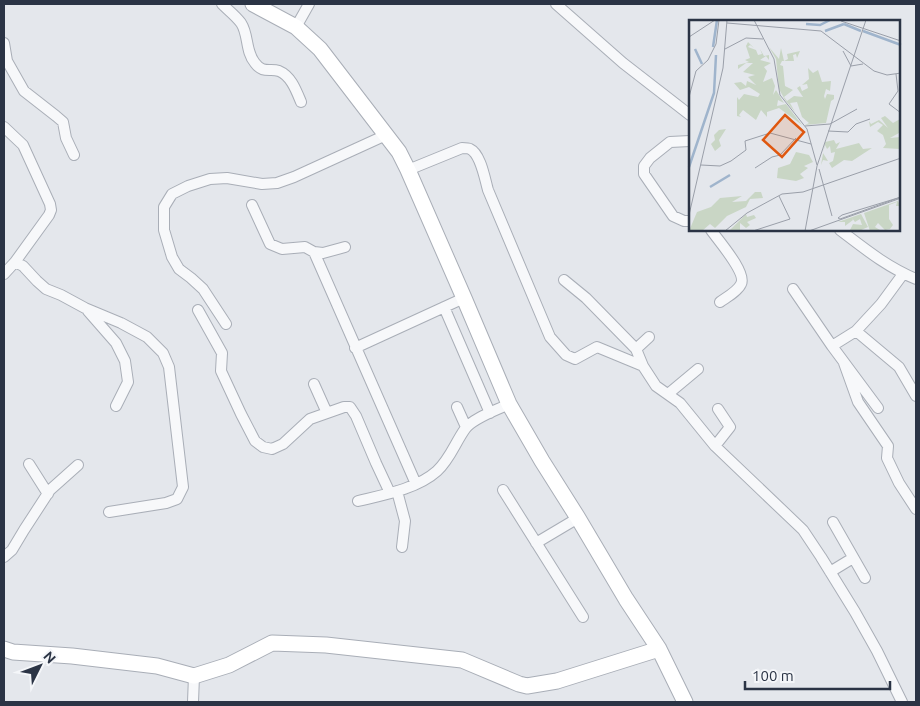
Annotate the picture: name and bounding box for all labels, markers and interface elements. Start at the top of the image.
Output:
inset map [689,20,900,231]
north arrow [15,641,65,691]
text: N [40,648,59,667]
scale bar [745,658,890,690]
text: 100 m [752,667,794,684]

